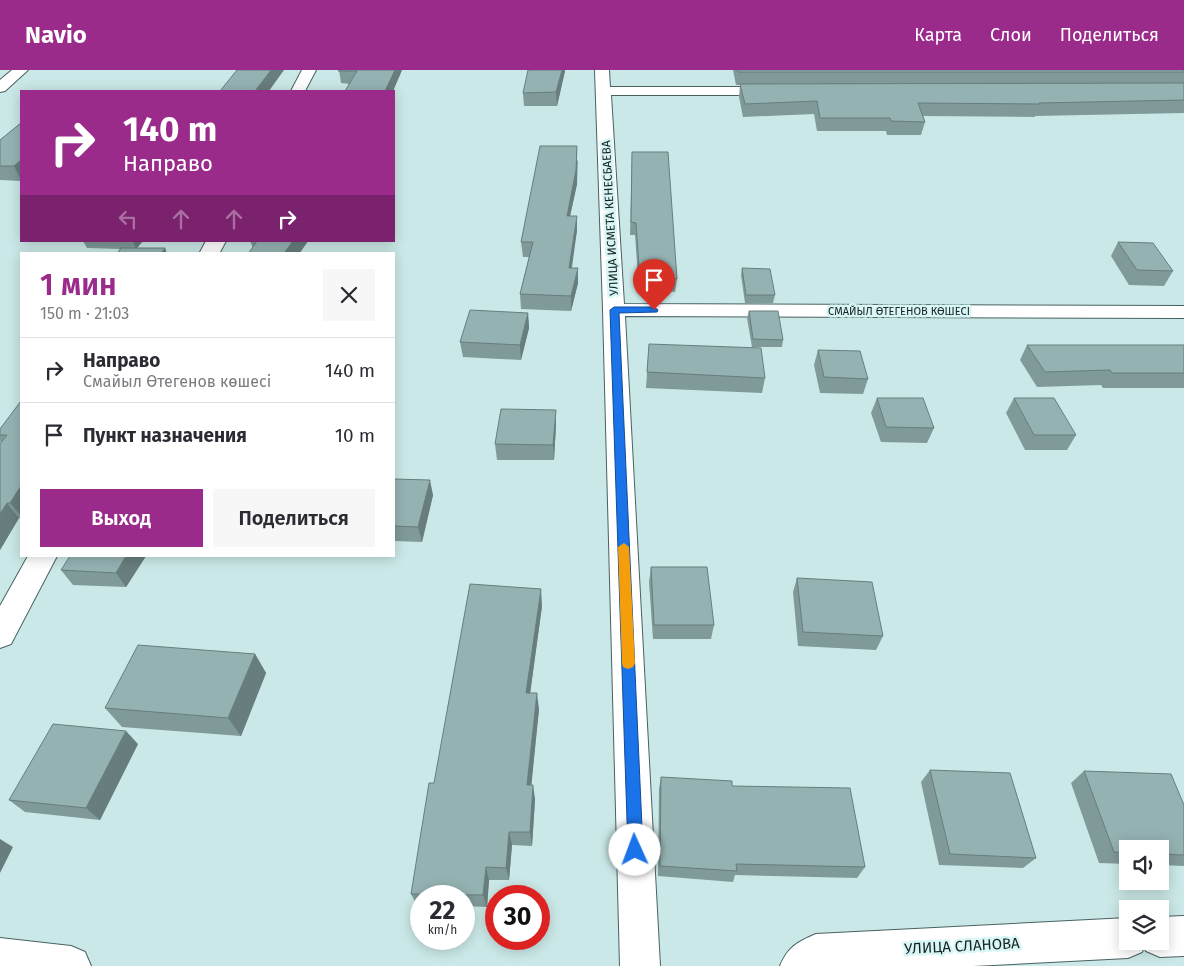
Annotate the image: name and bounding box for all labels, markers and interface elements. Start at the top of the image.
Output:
text: Navio [25,21,87,49]
text: Карта [914,24,962,46]
text: Слои [990,24,1032,46]
text: Поделиться [1060,24,1159,46]
text: 140 m [123,108,217,150]
icon: right [40,110,105,175]
street label: УЛИЦА ИСМЕТА КЕНЕСБАЕВА [599,140,621,296]
text: Направо [123,150,213,177]
icon: left [114,205,142,233]
icon: ahead [167,205,195,233]
icon: ahead [220,205,248,233]
icon: right [273,205,301,233]
pin [633,259,675,310]
icon: arrive [640,266,668,294]
text: 1 мин [40,267,117,303]
button: close [323,269,375,321]
text: 150 m · 21:03 [40,304,129,323]
street label: СМАЙЫЛ ӨТЕГЕНОВ КӨШЕСІ [828,305,970,318]
text: Направо [83,349,160,372]
icon: right [40,356,68,384]
text: 140 m [325,359,375,382]
text: Смайыл Өтегенов көшесі [83,372,271,391]
icon: arrive [40,421,68,449]
text: Пункт назначения [83,424,247,447]
text: 10 m [335,424,375,447]
button: Выход [40,489,203,547]
button: Поделиться [213,489,375,547]
position arrow [608,823,660,875]
map controls [1119,840,1169,950]
button: sound [1119,840,1169,890]
speed limit sign: 30 [485,885,550,950]
text: 22 [430,896,455,926]
button: layers [1119,900,1169,950]
text: km/h [428,923,457,937]
street label: УЛИЦА СЛАНОВА [904,934,1021,958]

